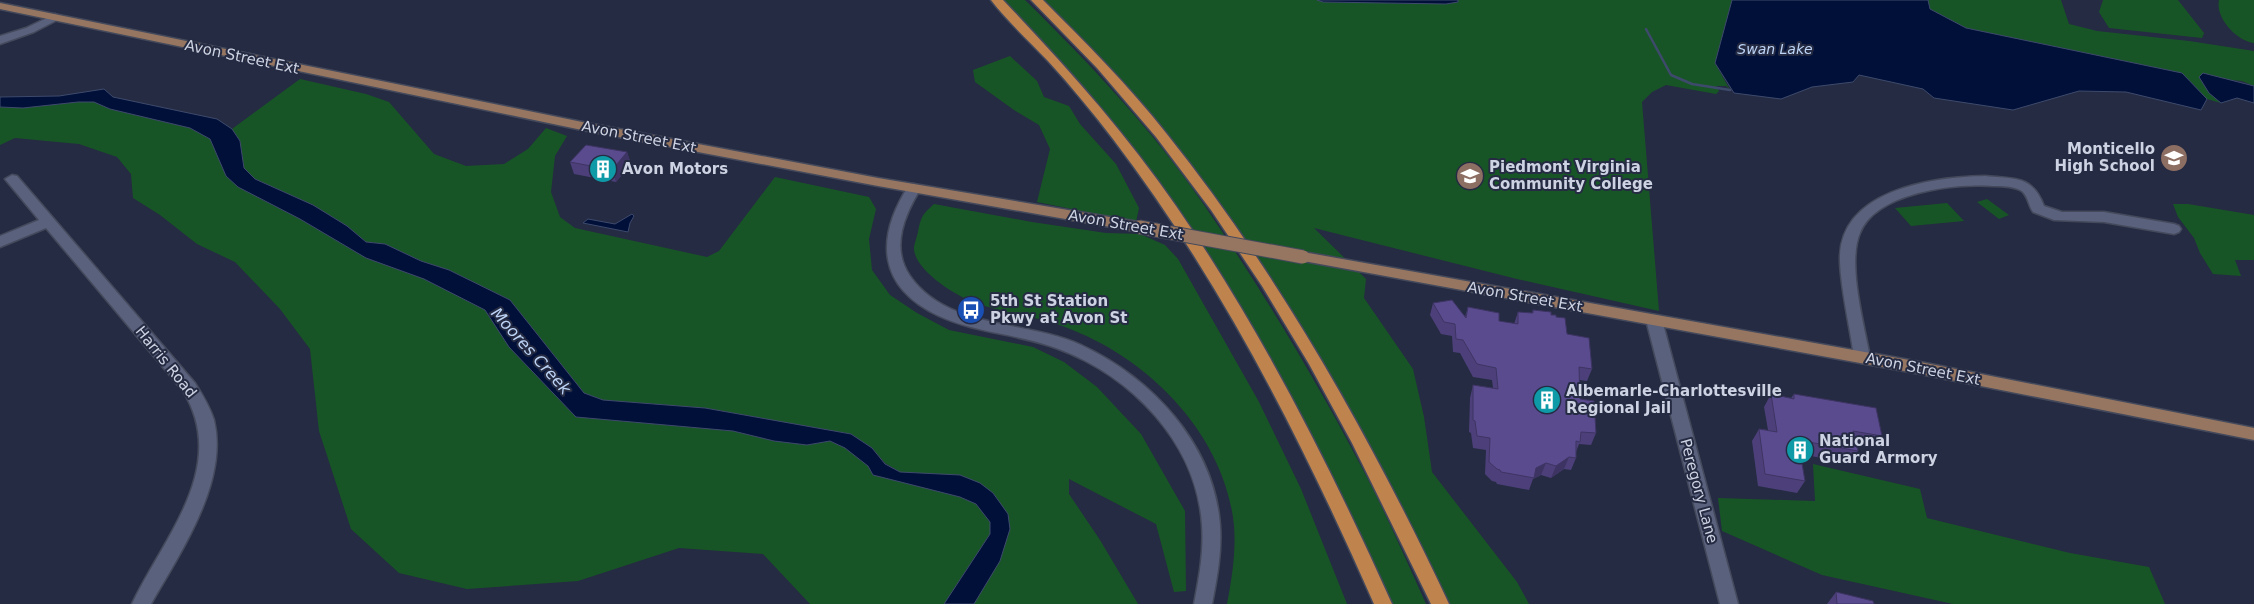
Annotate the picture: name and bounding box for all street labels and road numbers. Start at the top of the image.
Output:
street label: Avon Street Ext [183,36,301,78]
street label: Avon Street Ext [580,117,698,157]
street label: Avon Street Ext [1067,206,1185,244]
street label: Avon Street Ext [1466,278,1584,316]
street label: Harris Road [132,323,200,401]
street label: Avon Street Ext [1864,349,1982,389]
street label: Peregory Lane [1676,437,1722,545]

